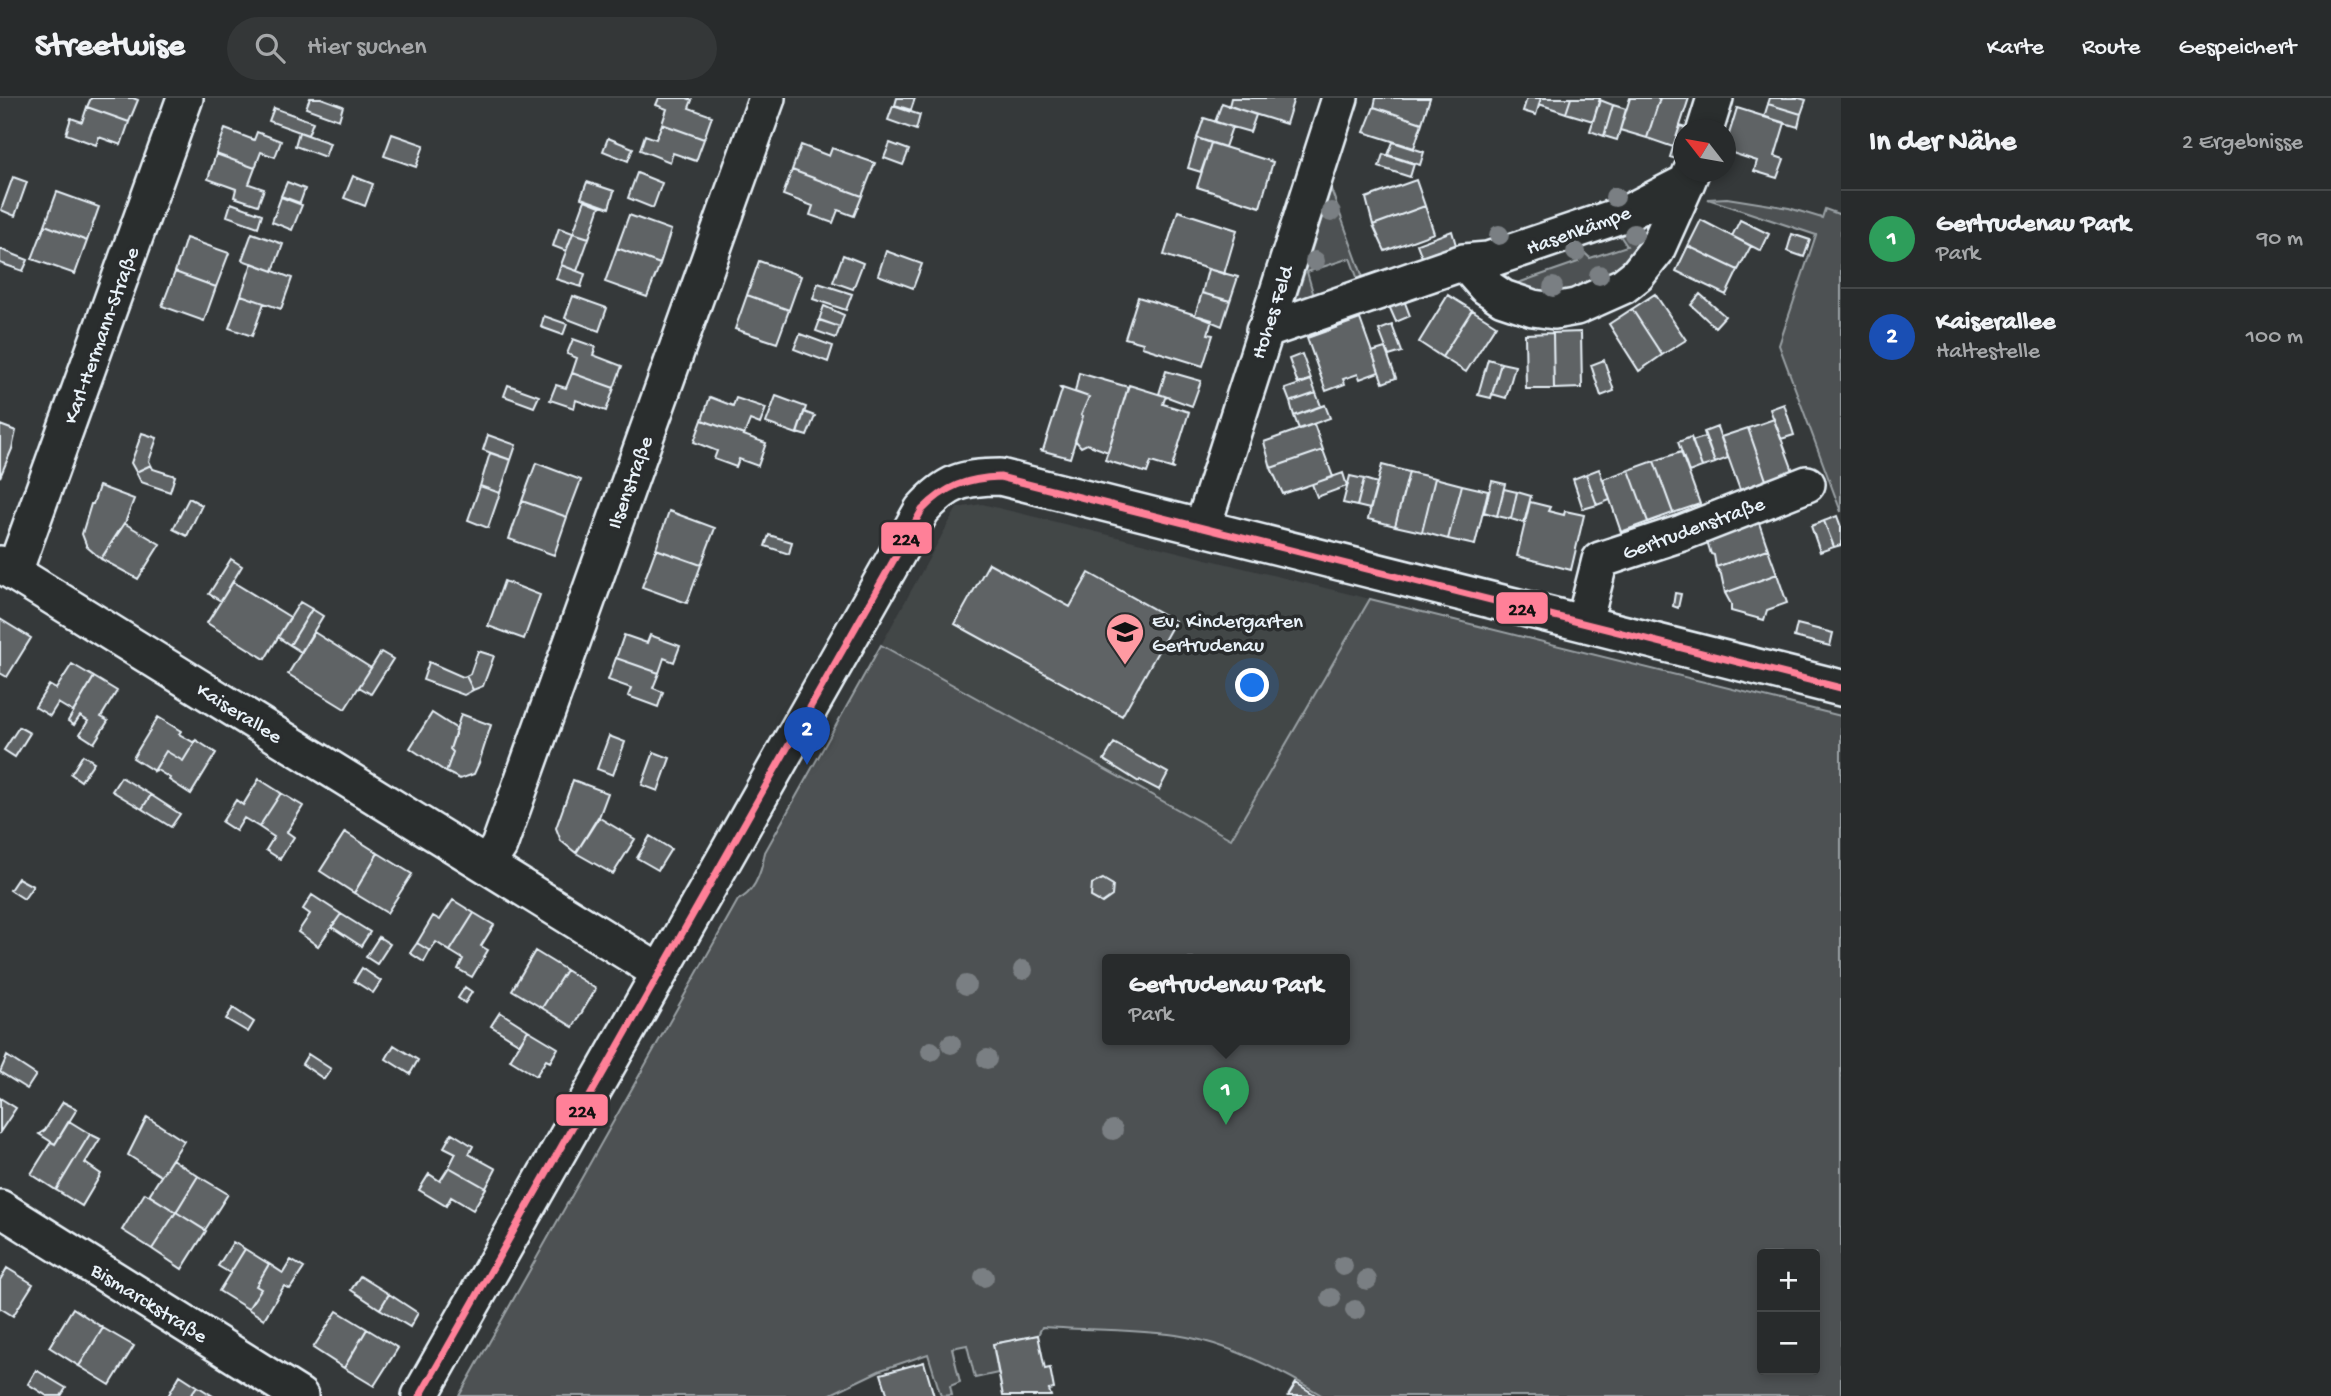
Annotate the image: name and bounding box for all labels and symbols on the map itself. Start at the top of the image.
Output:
north arrow [1673,119,1736,182]
street label: Hasenkämpe [1524,201,1636,263]
street label: Karl-Hermann-Straße [60,243,147,428]
street label: Hohes Feld [1248,262,1302,363]
street label: Ilsenstraße [604,432,661,533]
street label: Gertrudenstraße [1620,493,1770,568]
line badge: 224 [880,521,933,555]
text: 224 [892,530,921,553]
line badge: 224 [1495,591,1549,625]
text: 224 [1508,600,1537,623]
school or university icon: Ev. Kindergarten Gertrudenau [1104,611,1146,666]
place label: Ev. Kindergarten Gertrudenau [1152,611,1303,660]
your location [1235,668,1269,702]
street label: Kaiserallee [191,679,287,752]
pin: 2 [784,707,830,765]
pin: 1 [1203,1067,1249,1125]
line badge: 224 [555,1093,609,1127]
text: 224 [568,1102,597,1125]
street label: Bismarckstraße [84,1259,212,1351]

